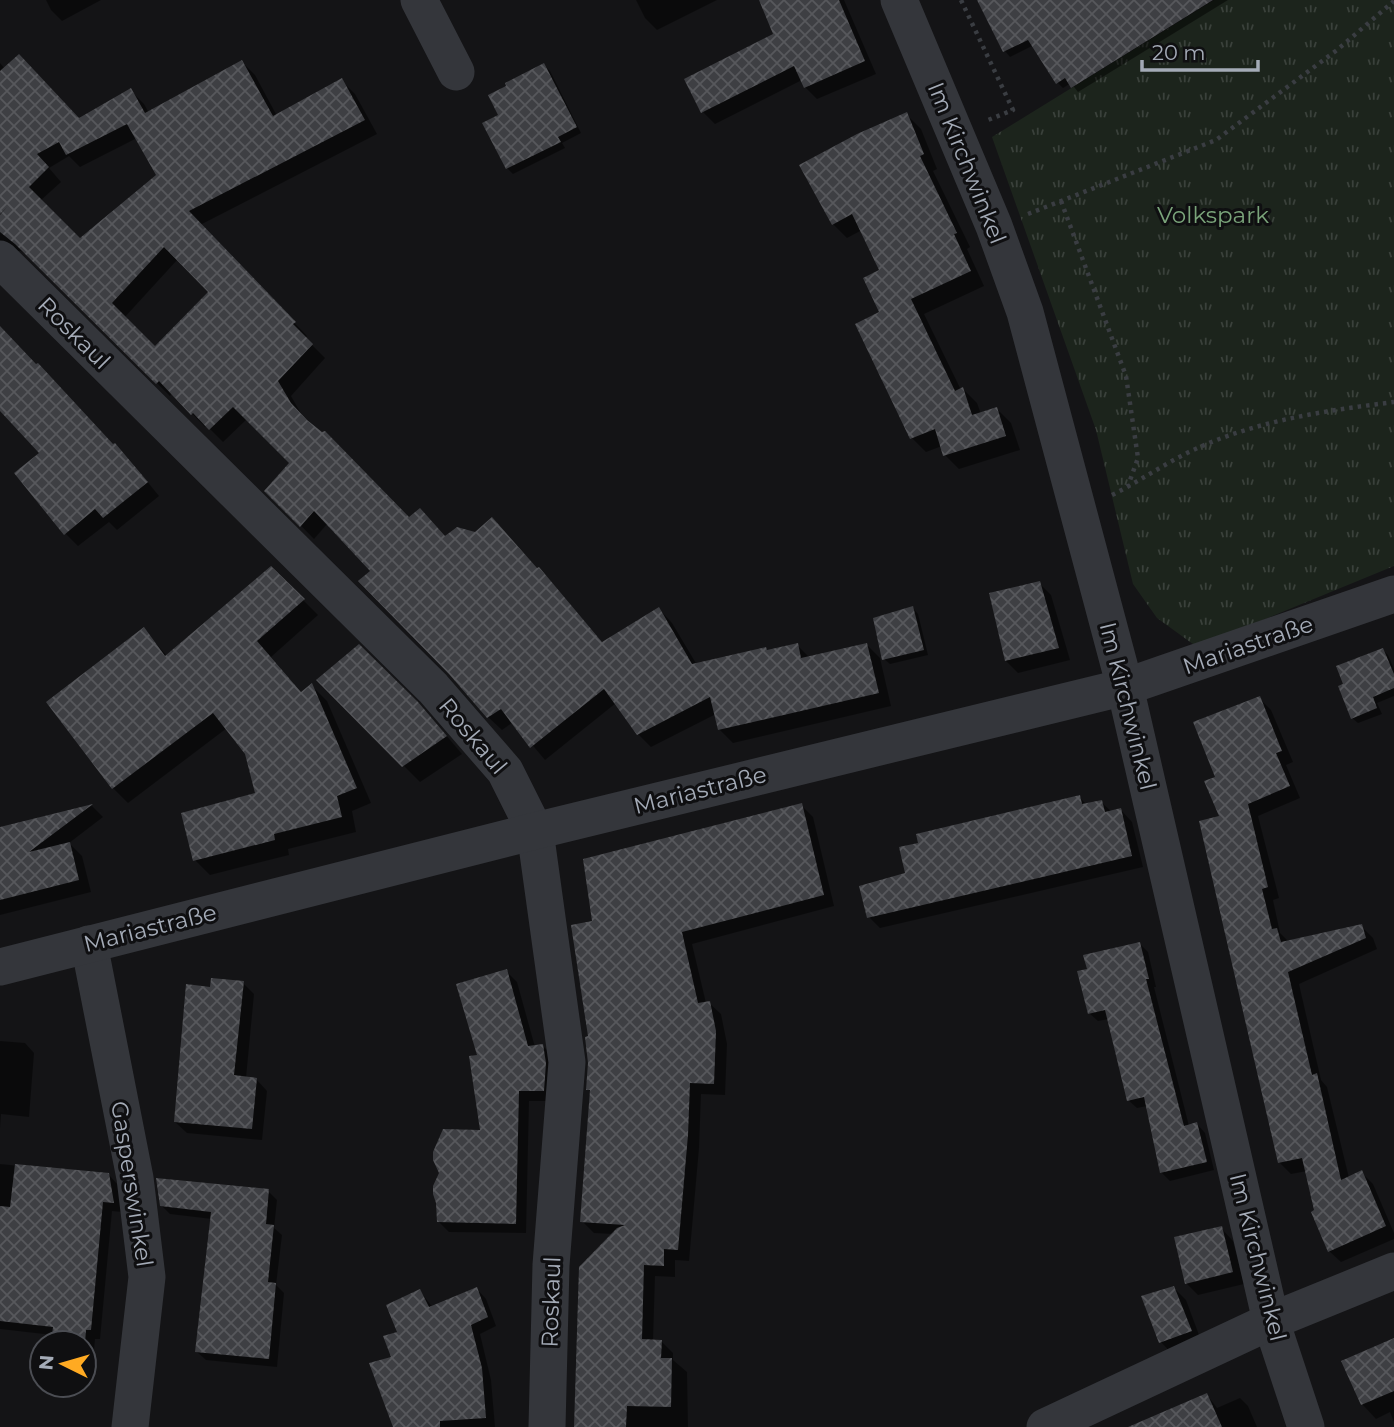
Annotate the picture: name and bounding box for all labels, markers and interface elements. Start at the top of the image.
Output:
scale bar [1142,28,1258,72]
text: 20 m [1152,40,1206,65]
street label: Im Kirchwinkel [922,78,1012,248]
park label: Volkspark [1157,201,1269,229]
street label: Roskaul [32,291,116,375]
street label: Mariastraße [1179,610,1317,680]
street label: Im Kirchwinkel [1094,619,1162,793]
street label: Roskaul [433,692,513,780]
street label: Mariastraße [631,760,769,820]
street label: Mariastraße [81,898,219,958]
street label: Gasperswinkel [105,1099,159,1269]
street label: Im Kirchwinkel [1224,1170,1292,1344]
street label: Roskaul [535,1256,567,1348]
north arrow [28,1329,98,1399]
text: N [34,1354,59,1371]

